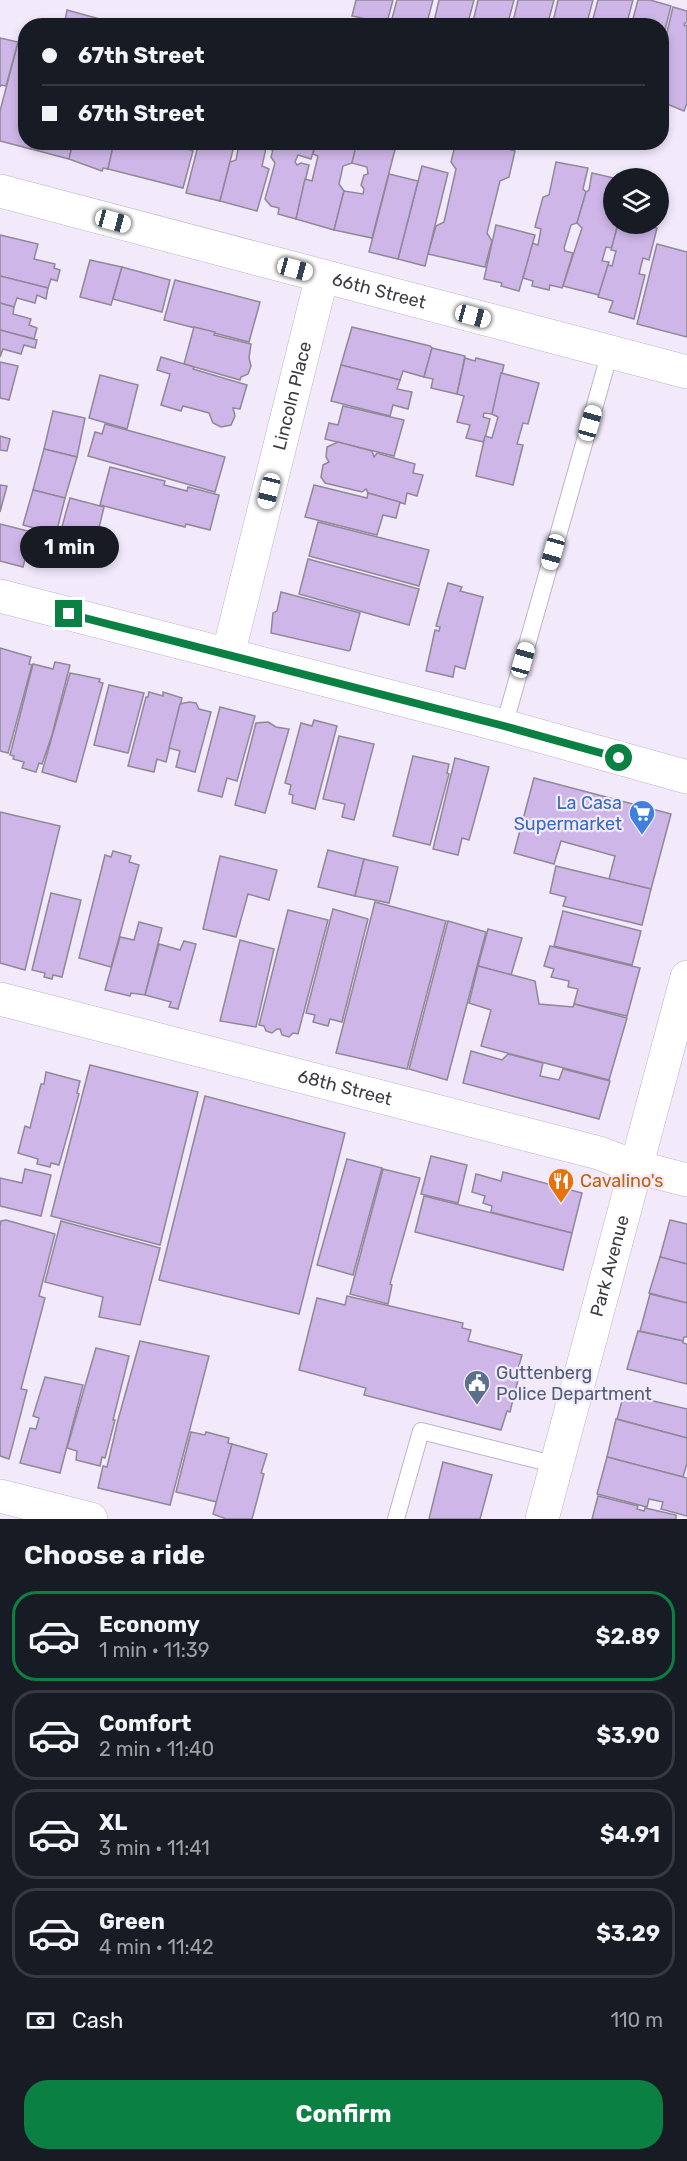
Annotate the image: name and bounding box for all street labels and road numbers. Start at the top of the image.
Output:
street label: 66th Street [330,268,428,314]
street label: Lincoln Place [268,339,316,453]
street label: 68th Street [295,1065,394,1110]
street label: Park Avenue [586,1213,634,1319]

